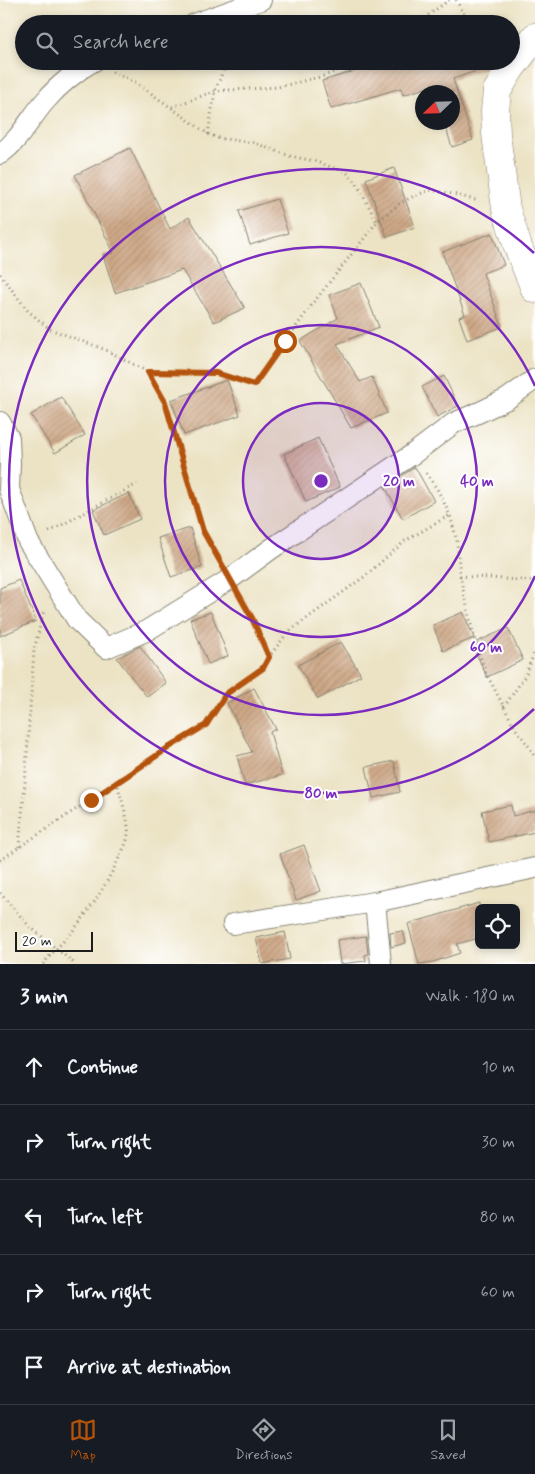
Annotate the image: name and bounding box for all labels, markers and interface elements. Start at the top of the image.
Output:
search box [15,15,520,70]
icon: search [33,29,61,57]
text: Search here [73,30,169,55]
north arrow [415,85,460,130]
route start [274,330,297,353]
centre of rings [312,472,330,490]
text: 20 m [383,472,415,492]
text: 40 m [460,472,494,492]
text: 60 m [470,638,502,658]
text: 80 m [304,784,338,804]
route end [80,789,103,812]
map controls [475,904,520,949]
button: locate [475,904,520,949]
scale bar [15,929,92,952]
text: 20 m [22,932,52,950]
text: 3 min [20,983,68,1011]
text: Walk · 180 m [426,986,515,1007]
icon: ahead [20,1053,48,1081]
text: Continue [67,1055,138,1080]
text: 10 m [482,1057,515,1078]
icon: right [20,1128,48,1156]
text: Turn right [67,1130,151,1155]
text: 30 m [482,1132,515,1153]
icon: left [20,1203,48,1231]
text: Turn left [67,1205,143,1230]
text: 80 m [480,1207,515,1228]
icon: right [20,1278,48,1306]
text: Turn right [67,1280,151,1305]
text: 60 m [481,1282,515,1303]
icon: arrive [20,1353,48,1381]
text: Arrive at destination [67,1355,231,1380]
tab: Map [69,1416,97,1464]
tab: Directions [235,1416,293,1464]
tab: Saved [431,1416,466,1464]

